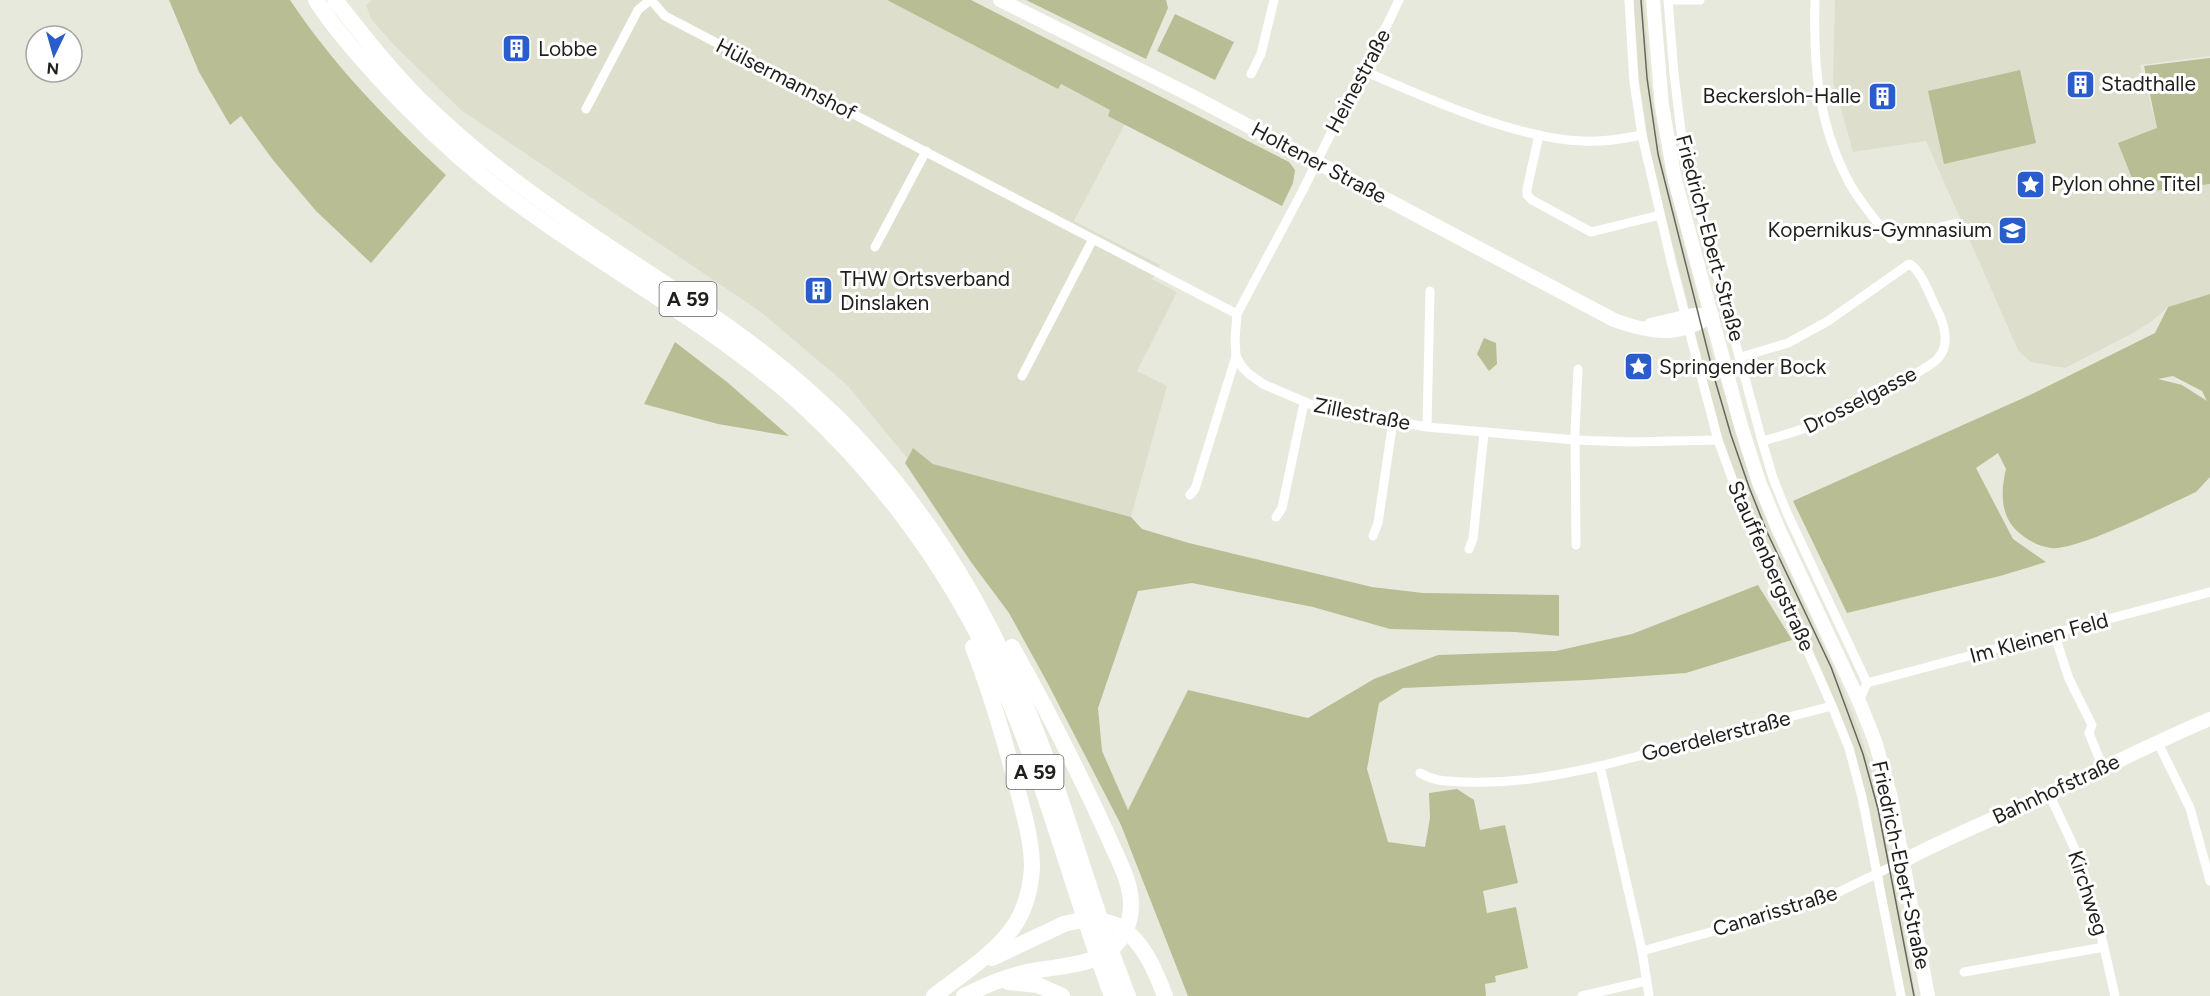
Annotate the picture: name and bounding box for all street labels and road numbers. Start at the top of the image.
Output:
street label: Heinestraße [1320,25,1395,137]
street label: Hülsermannshof [712,32,861,125]
street label: Holtener Straße [1247,116,1391,209]
street label: Friedrich-Ebert-Straße [1671,132,1750,344]
road number: A 59 [660,282,716,316]
street label: Drosselgasse [1799,360,1920,439]
street label: Zillestraße [1312,392,1413,435]
street label: Stauffenbergstraße [1723,477,1820,655]
street label: Im Kleinen Feld [1967,607,2111,668]
street label: Goerdelerstraße [1639,705,1793,766]
street label: Bahnhofstraße [1988,748,2123,829]
road number: A 59 [1006,755,1064,789]
street label: Friedrich-Ebert-Straße [1867,758,1936,972]
street label: Kirchweg [2063,847,2114,938]
street label: Canarisstraße [1710,880,1840,941]

